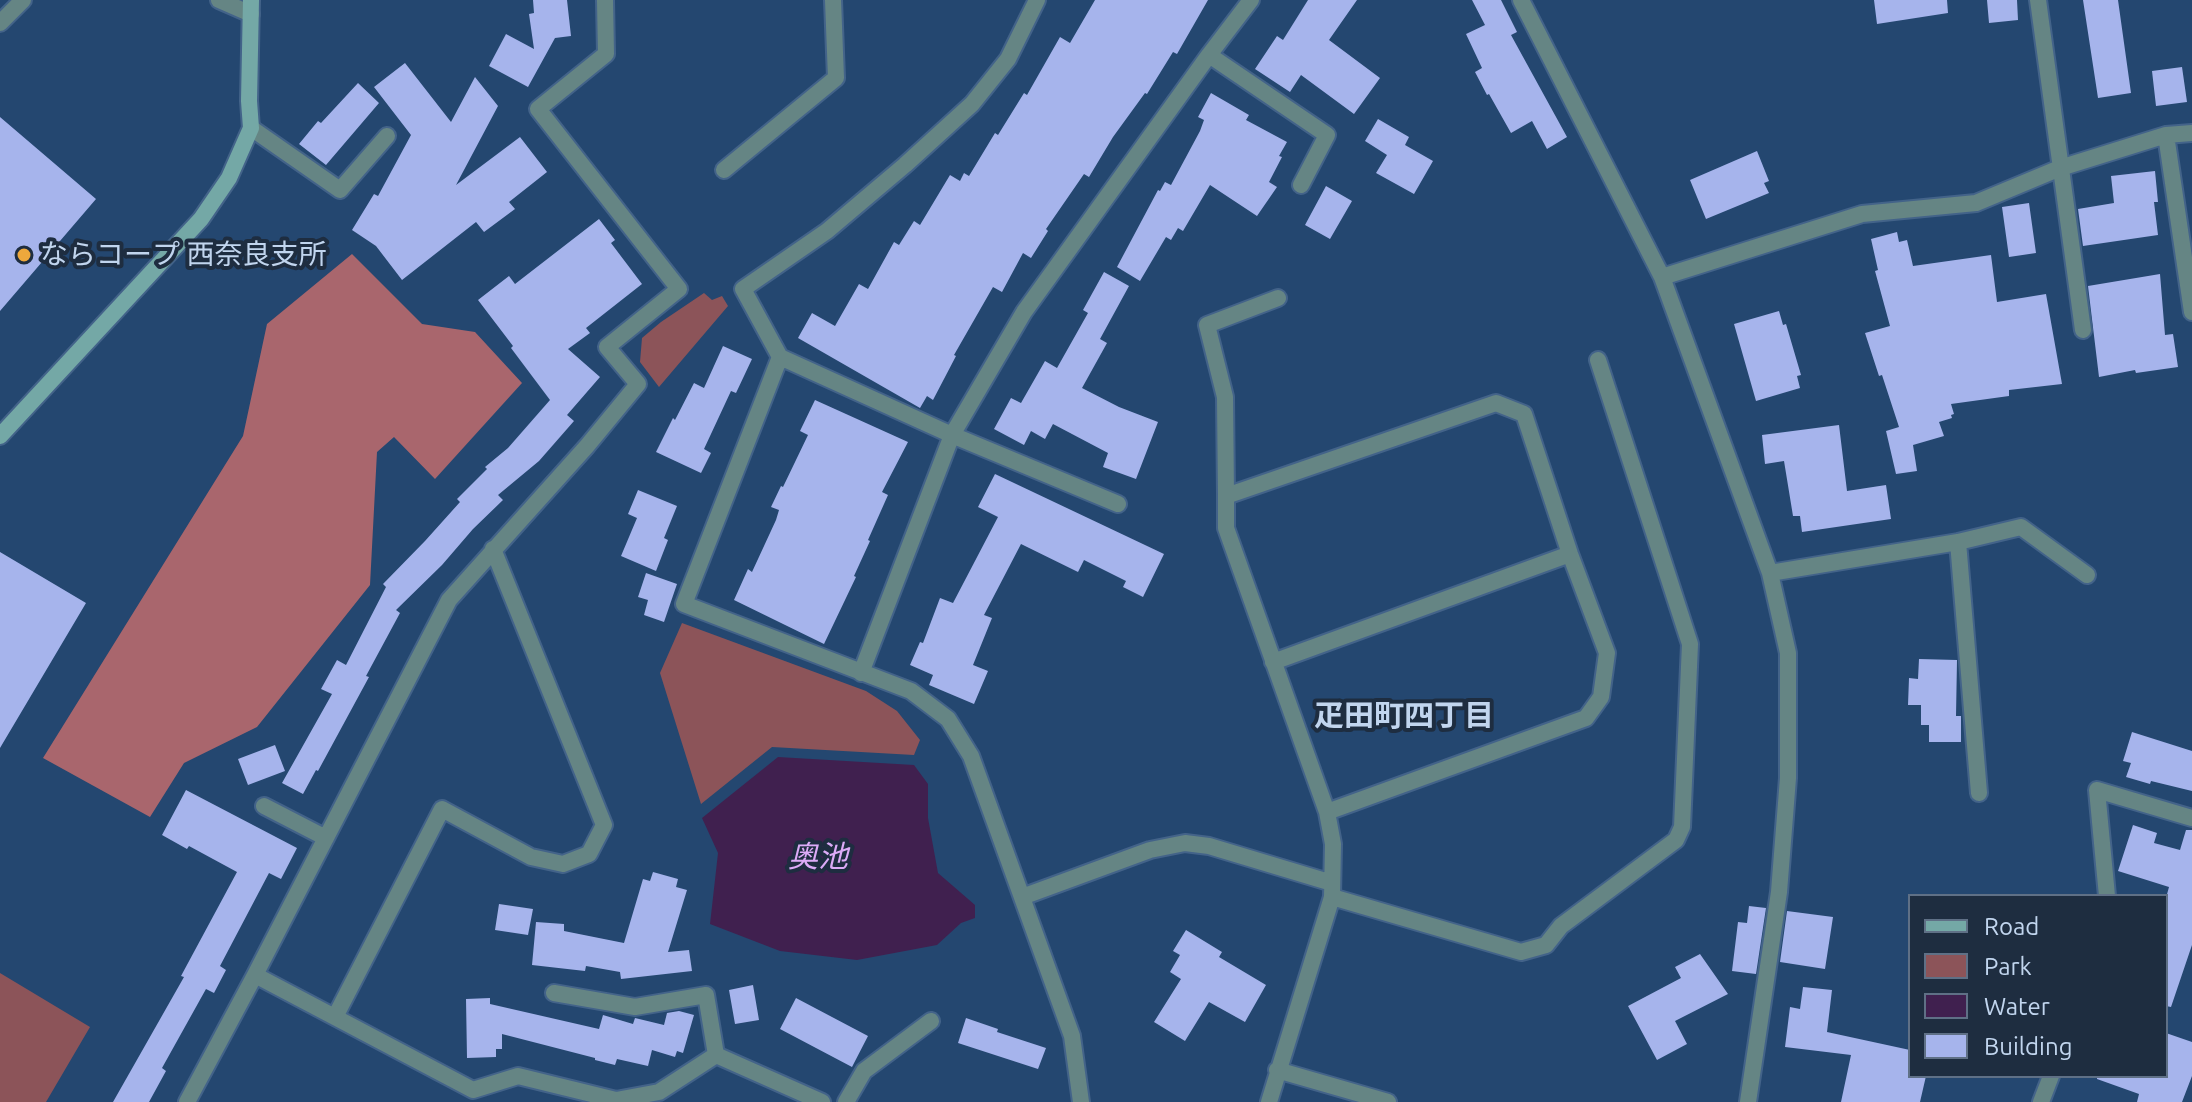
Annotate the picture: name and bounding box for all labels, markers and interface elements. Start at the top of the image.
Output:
place label: ならコープ 西奈良支所 [40,238,326,272]
marker: ならコープ 西奈良支所 [15,246,33,264]
district label: 疋田町四丁目 [1314,698,1494,734]
water label: 奥池 [788,839,848,875]
legend [1908,894,2168,1078]
text: Road [1984,913,2039,940]
text: Park [1984,953,2032,980]
text: Water [1984,993,2050,1020]
text: Building [1984,1033,2072,1060]

